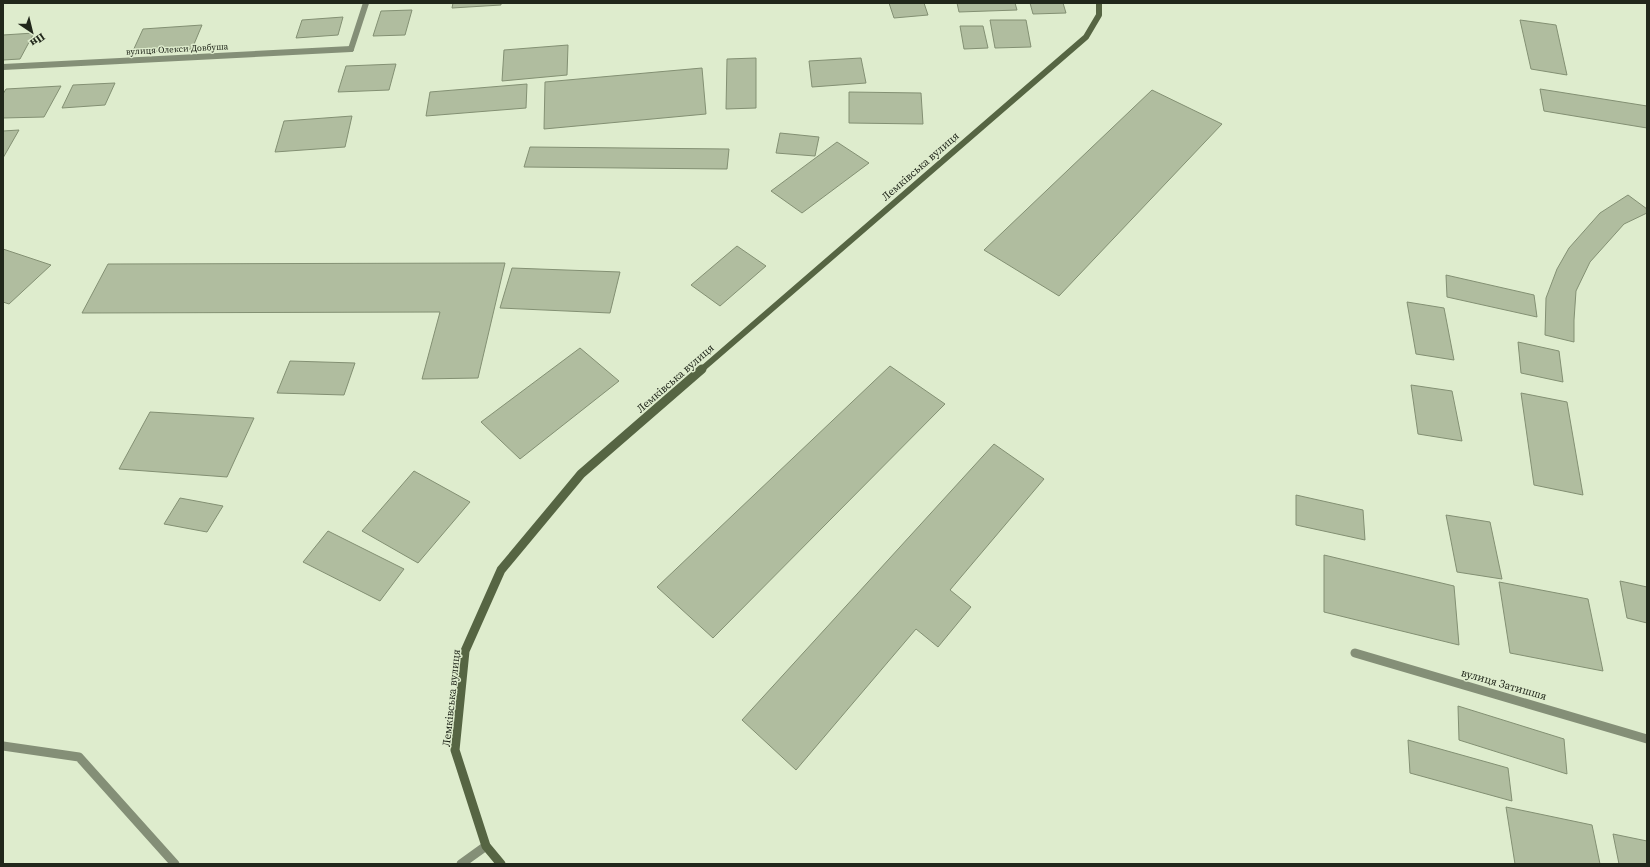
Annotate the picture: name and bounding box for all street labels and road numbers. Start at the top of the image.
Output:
street label: вулиця Олекси Довбуша [125,40,229,58]
street label: Лемківська вулиця [878,128,962,204]
street label: Лемківська вулиця [633,340,717,416]
street label: Лемківська вулиця [439,648,464,748]
street label: вулиця Затишшя [1459,665,1549,704]

